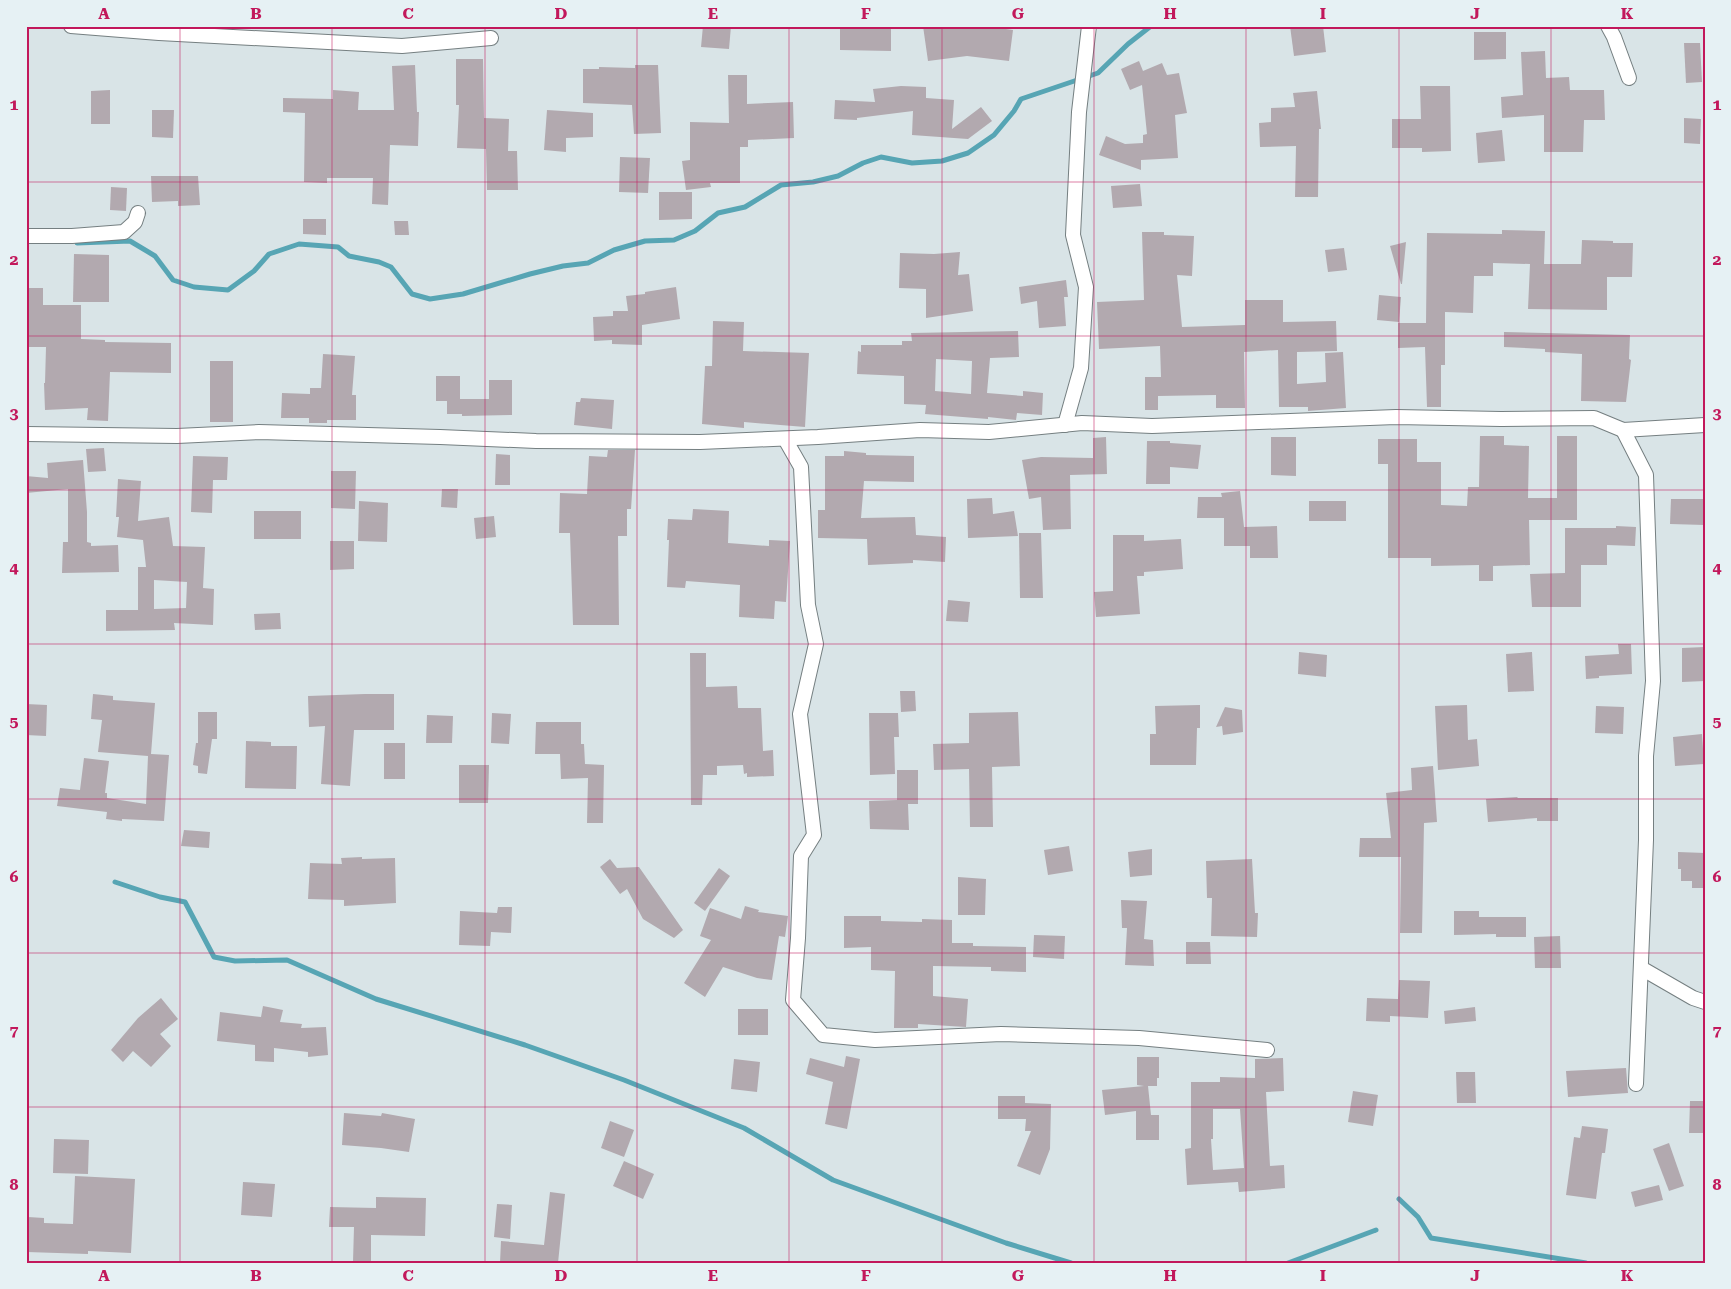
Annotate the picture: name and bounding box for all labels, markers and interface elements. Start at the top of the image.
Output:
text: A [98,4,110,23]
text: B [250,4,262,23]
text: C [402,4,414,23]
text: D [555,4,568,23]
text: E [708,4,718,23]
text: F [861,4,871,23]
text: G [1012,4,1025,23]
text: H [1163,4,1177,23]
text: I [1320,4,1326,23]
text: J [1470,4,1480,23]
text: K [1621,4,1634,23]
text: 1 [10,95,19,114]
text: 1 [1713,95,1722,114]
text: 2 [10,250,19,269]
text: 2 [1713,250,1722,269]
text: 3 [10,404,19,423]
text: 3 [1713,404,1722,423]
text: 4 [10,558,19,577]
text: 4 [1713,558,1722,577]
text: 5 [10,712,19,731]
text: 5 [1713,712,1722,731]
text: 6 [10,867,19,886]
text: 6 [1713,867,1722,886]
text: 7 [10,1021,19,1040]
text: 7 [1713,1021,1722,1040]
text: 8 [10,1175,19,1194]
text: 8 [1713,1175,1722,1194]
text: A [98,1266,110,1285]
text: B [250,1266,262,1285]
text: C [402,1266,414,1285]
text: D [555,1266,568,1285]
text: E [708,1266,718,1285]
text: F [861,1266,871,1285]
text: G [1012,1266,1025,1285]
text: H [1163,1266,1177,1285]
text: I [1320,1266,1326,1285]
text: J [1470,1266,1480,1285]
text: K [1621,1266,1634,1285]

